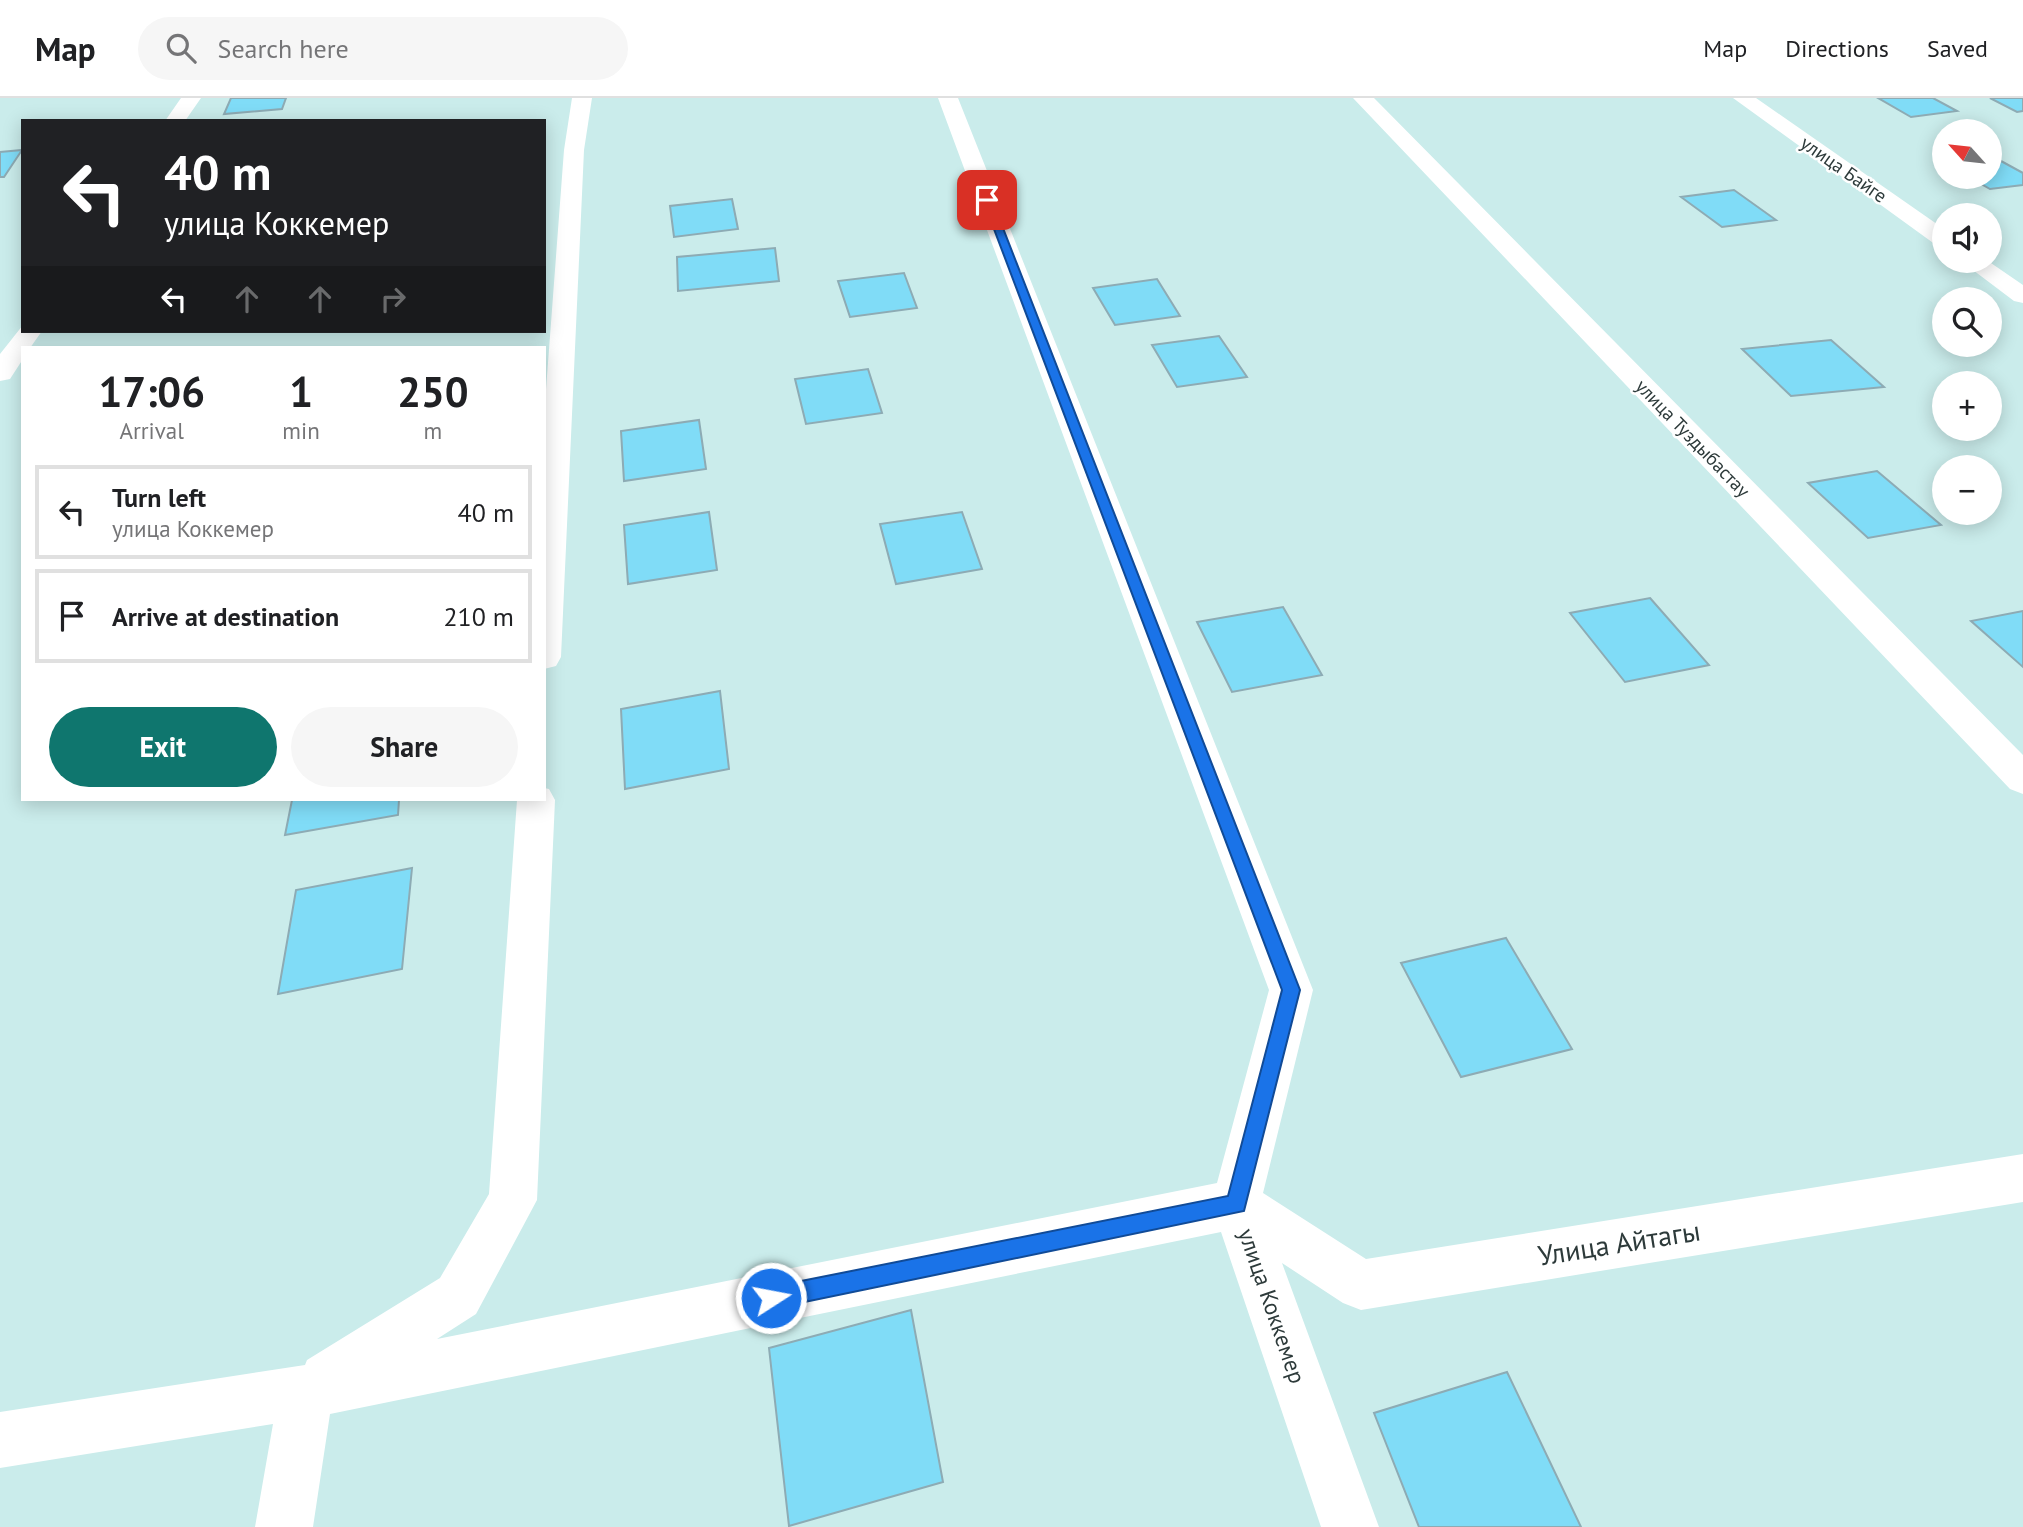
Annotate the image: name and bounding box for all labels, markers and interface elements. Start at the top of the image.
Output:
search box [138,17,628,80]
text: Map [35,27,96,70]
icon: search [162,29,200,67]
text: Search here [218,32,349,65]
text: Map [1703,33,1747,64]
text: Directions [1785,33,1889,64]
text: Saved [1927,33,1988,64]
north arrow [1932,119,2002,189]
map controls [1932,119,2002,525]
street label: улица Байге [1796,130,1892,208]
text: 40 m [164,140,271,204]
icon: left [49,147,140,238]
pin [957,170,1017,230]
icon: arrive [968,181,1006,219]
text: улица Коккемер [164,202,389,244]
button: sound [1932,203,2002,273]
icon: left [155,280,193,318]
icon: ahead [228,280,266,318]
icon: ahead [301,280,339,318]
icon: right [374,280,412,318]
button: search [1932,287,2002,357]
text: 17:06 [98,364,205,419]
text: 1 [289,364,313,419]
text: 250 [397,364,469,419]
button: + [1932,371,2002,441]
street label: улица Туздыбастау [1631,374,1755,502]
text: Arrival [119,416,184,445]
text: min [282,416,320,445]
text: m [424,416,442,445]
button: − [1932,455,2002,525]
text: Turn left [112,481,206,514]
icon: left [53,493,91,531]
text: 40 m [458,496,514,529]
text: улица Коккемер [112,514,274,543]
icon: arrive [53,597,91,635]
text: Arrive at destination [112,600,339,633]
text: 210 m [443,600,514,633]
button: Exit [49,707,277,787]
button: Share [291,707,518,787]
street label: Улица Айтагы [1535,1211,1703,1274]
street label: улица Коккемер [1232,1225,1313,1387]
position arrow [734,1261,808,1335]

